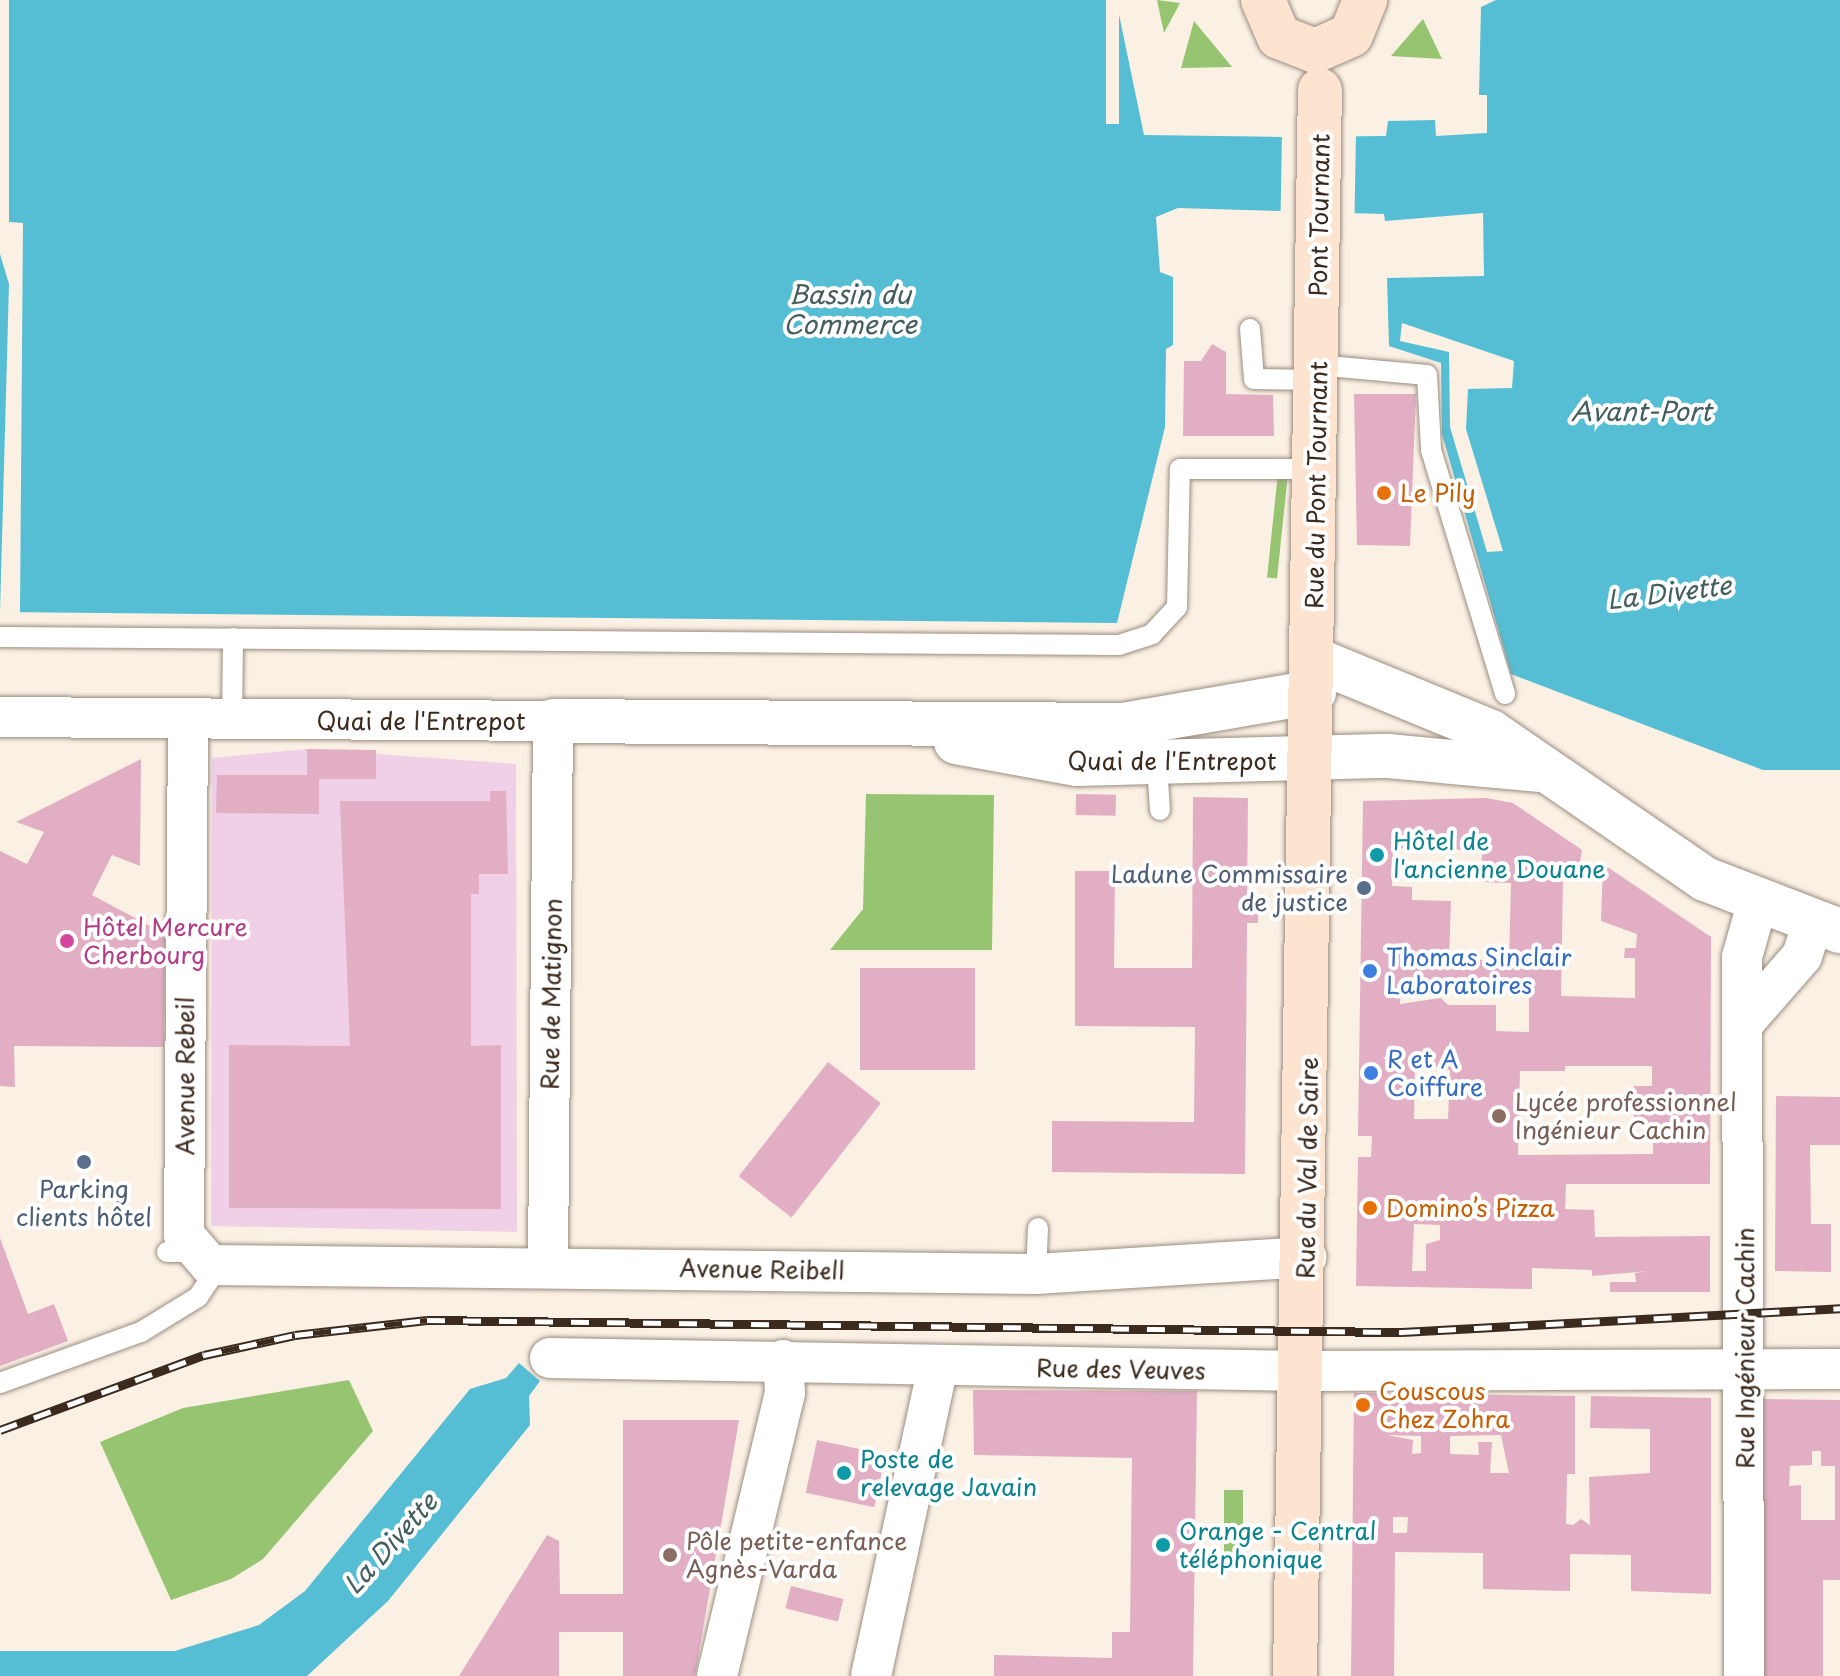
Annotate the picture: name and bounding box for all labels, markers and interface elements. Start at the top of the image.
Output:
street label: Pont Tournant [1303,132,1335,298]
water label: Bassin du Commerce [783,278,917,340]
street label: Rue du Pont Tournant [1299,358,1333,612]
water label: Avant-Port [1571,395,1711,427]
place label: Le Pily [1400,479,1476,507]
marker: Le Pily [1375,484,1393,502]
water label: La Divette [1604,569,1734,615]
street label: Quai de l'Entrepot [316,707,526,735]
street label: Quai de l'Entrepot [1067,747,1277,775]
place label: Hôtel de l'ancienne Douane [1393,827,1605,883]
marker: Hôtel de l'ancienne Douane [1368,846,1386,864]
place label: Ladune Commissaire de justice [1111,860,1348,916]
marker: Ladune Commissaire de justice [1355,879,1373,897]
street label: Rue de Matignon [535,896,567,1092]
place label: Hôtel Mercure Cherbourg [83,913,249,969]
marker: Hôtel Mercure Cherbourg [58,932,76,950]
place label: Thomas Sinclair Laboratoires [1386,943,1572,999]
marker: Thomas Sinclair Laboratoires [1361,962,1379,980]
street label: Avenue Rebeil [171,998,199,1154]
place label: R et A Coiffure [1387,1045,1483,1101]
street label: Rue du Val de Saire [1291,1055,1323,1281]
marker: R et A Coiffure [1362,1064,1380,1082]
place label: Lycée professionnel Ingénieur Cachin [1515,1088,1739,1144]
marker: Lycée professionnel Ingénieur Cachin [1490,1107,1508,1125]
marker: Parking clients hôtel [75,1153,93,1171]
place label: Parking clients hôtel [16,1175,152,1231]
place label: Domino’s Pizza [1386,1194,1554,1222]
marker: Domino’s Pizza [1361,1199,1379,1217]
street label: Rue Ingénieur Cachin [1731,1226,1759,1470]
street label: Avenue Reibell [679,1253,845,1285]
street label: Rue des Veuves [1034,1353,1208,1385]
place label: Couscous Chez Zohra [1379,1377,1511,1433]
marker: Couscous Chez Zohra [1354,1396,1372,1414]
place label: Poste de relevage Javain [860,1445,1038,1501]
marker: Poste de relevage Javain [835,1464,853,1482]
water label: La Divette [336,1485,444,1601]
place label: Orange - Central téléphonique [1179,1517,1378,1573]
place label: Pôle petite-enfance Agnès-Varda [686,1527,910,1583]
marker: Orange - Central téléphonique [1154,1536,1172,1554]
marker: Pôle petite-enfance Agnès-Varda [661,1546,679,1564]

